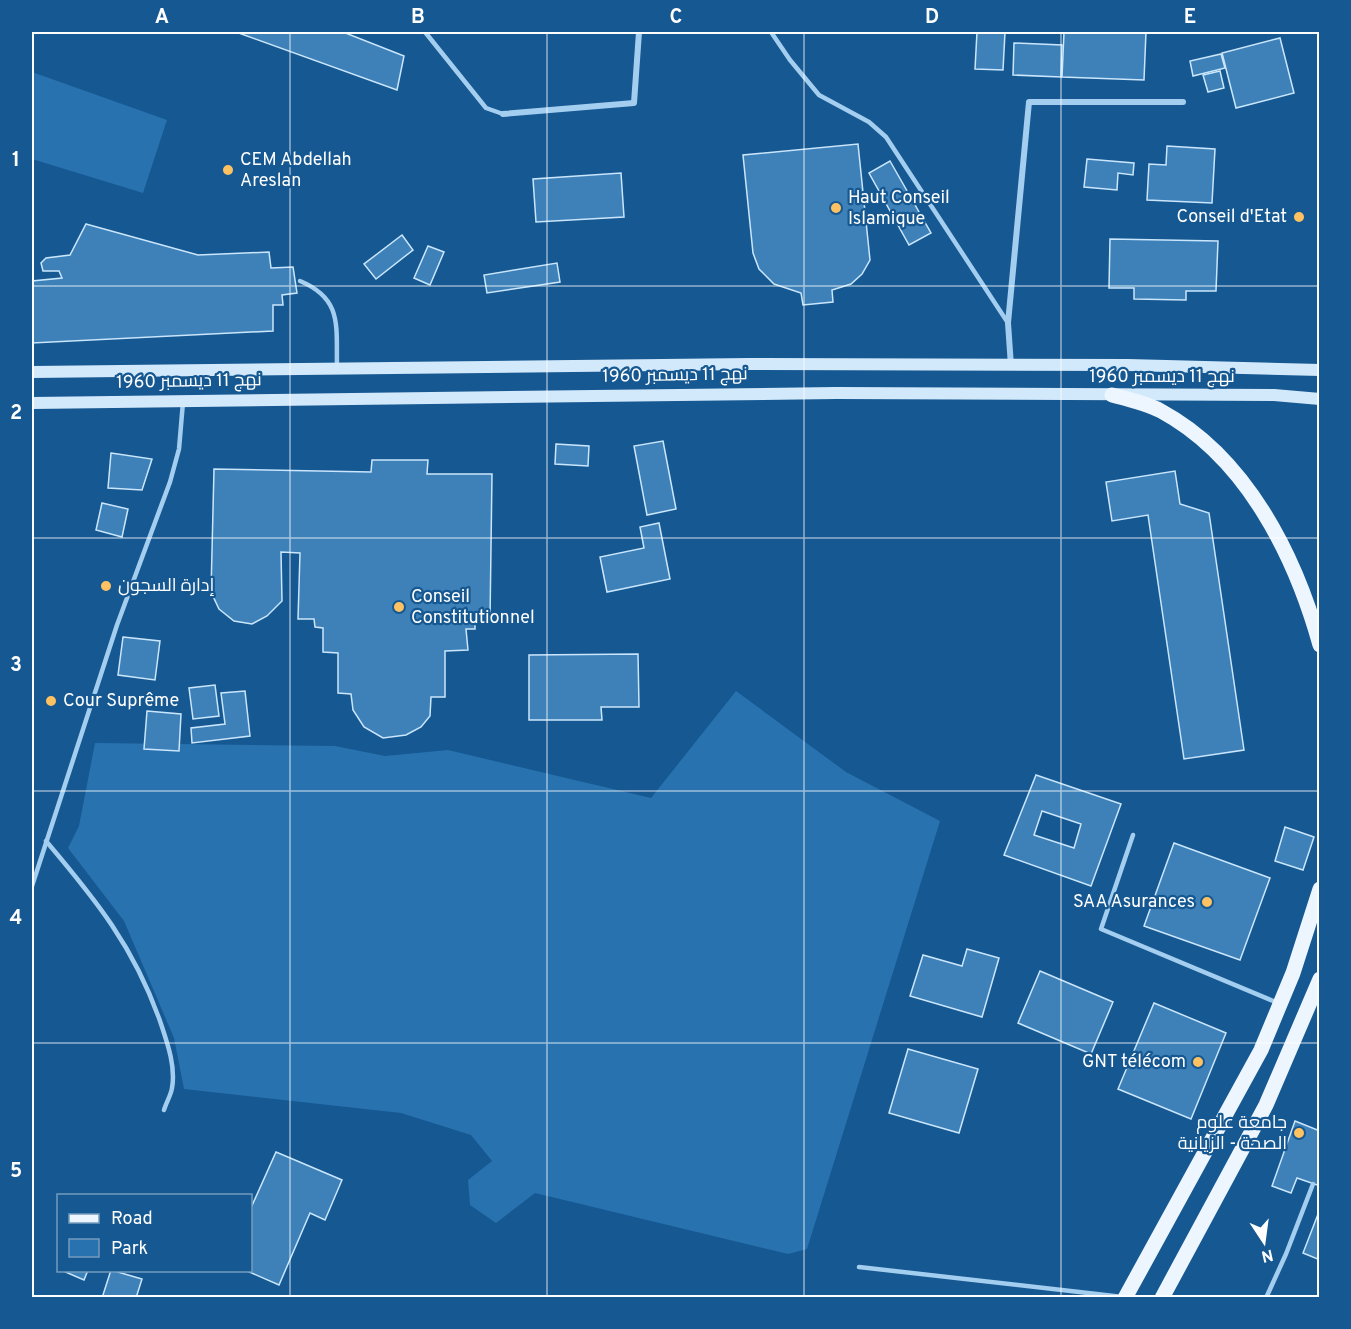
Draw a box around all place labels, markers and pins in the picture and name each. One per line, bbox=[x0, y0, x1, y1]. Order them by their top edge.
place label: CEM Abdellah Areslan bbox=[240, 149, 352, 193]
marker: CEM Abdellah Areslan bbox=[221, 163, 235, 177]
place label: Haut Conseil Islamique bbox=[848, 187, 950, 231]
marker: Haut Conseil Islamique bbox=[829, 201, 843, 215]
place label: Conseil d'Etat bbox=[1176, 206, 1287, 229]
marker: Conseil d'Etat bbox=[1292, 210, 1306, 224]
place label: إدارة السجون bbox=[118, 575, 215, 598]
marker: إدارة السجون bbox=[99, 579, 113, 593]
place label: Conseil Constitutionnel bbox=[411, 586, 535, 630]
marker: Conseil Constitutionnel bbox=[392, 600, 406, 614]
place label: Cour Suprême bbox=[63, 690, 179, 713]
marker: Cour Suprême bbox=[44, 694, 58, 708]
place label: SAA Asurances bbox=[1073, 891, 1195, 914]
marker: SAA Asurances bbox=[1200, 895, 1214, 909]
place label: GNT télécom bbox=[1082, 1051, 1186, 1074]
marker: GNT télécom bbox=[1191, 1055, 1205, 1069]
place label: جامعة علوم الصحة - الزيانية bbox=[1178, 1112, 1287, 1156]
marker: جامعة علوم الصحة - الزيانية bbox=[1292, 1126, 1306, 1140]

